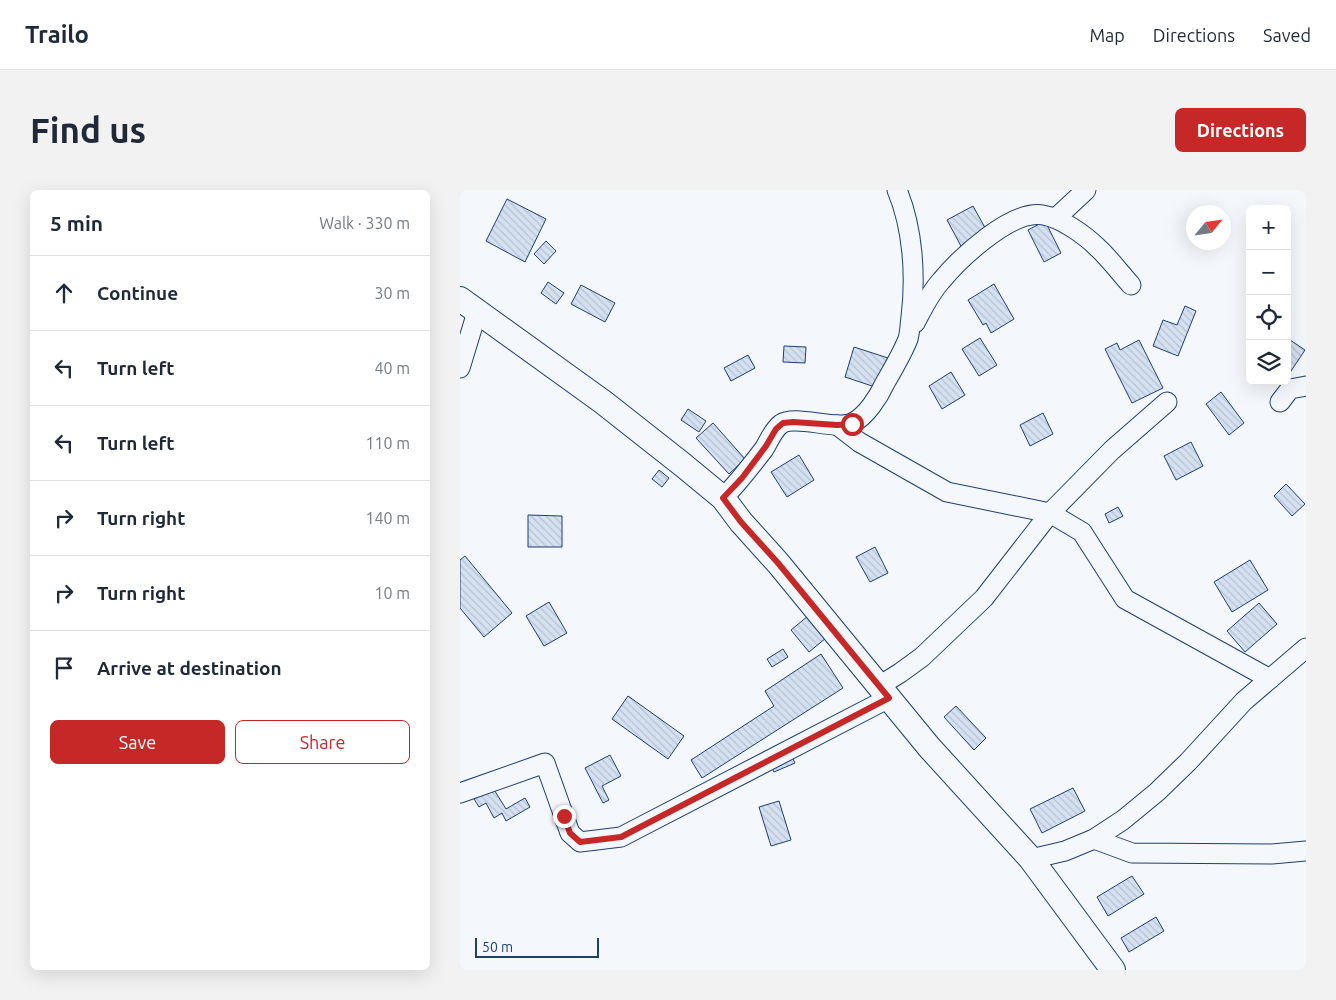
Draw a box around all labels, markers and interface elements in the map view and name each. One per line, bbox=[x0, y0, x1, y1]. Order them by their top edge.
text: Trailo bbox=[25, 21, 89, 48]
text: Map bbox=[1089, 25, 1125, 45]
text: Directions bbox=[1153, 25, 1235, 45]
text: Saved bbox=[1263, 25, 1311, 45]
button: Directions bbox=[1175, 108, 1306, 152]
text: Find us bbox=[30, 110, 146, 150]
north arrow bbox=[1186, 205, 1231, 250]
map controls bbox=[1246, 205, 1291, 385]
button: + bbox=[1246, 205, 1291, 250]
text: 5 min bbox=[50, 211, 103, 235]
text: Walk · 330 m bbox=[319, 214, 410, 232]
button: − bbox=[1246, 250, 1291, 295]
icon: ahead bbox=[50, 279, 78, 307]
text: Continue bbox=[97, 282, 178, 304]
text: 30 m bbox=[374, 284, 410, 302]
button: locate bbox=[1246, 295, 1291, 340]
button: layers bbox=[1246, 340, 1291, 385]
icon: left bbox=[50, 354, 78, 382]
text: Turn left bbox=[97, 357, 175, 379]
text: 40 m bbox=[374, 359, 410, 377]
route start bbox=[841, 413, 864, 436]
icon: left bbox=[50, 429, 78, 457]
text: Turn left bbox=[97, 432, 175, 454]
text: 110 m bbox=[365, 434, 410, 452]
icon: right bbox=[50, 504, 78, 532]
text: Turn right bbox=[97, 507, 185, 529]
text: 140 m bbox=[365, 509, 410, 527]
icon: right bbox=[50, 579, 78, 607]
text: Turn right bbox=[97, 582, 185, 604]
text: 10 m bbox=[374, 584, 410, 602]
icon: arrive bbox=[50, 654, 78, 682]
text: Arrive at destination bbox=[97, 657, 282, 679]
button: Save bbox=[50, 720, 225, 764]
button: Share bbox=[235, 720, 410, 764]
route end bbox=[553, 805, 576, 828]
scale bar bbox=[475, 935, 599, 958]
text: 50 m bbox=[482, 939, 513, 955]

